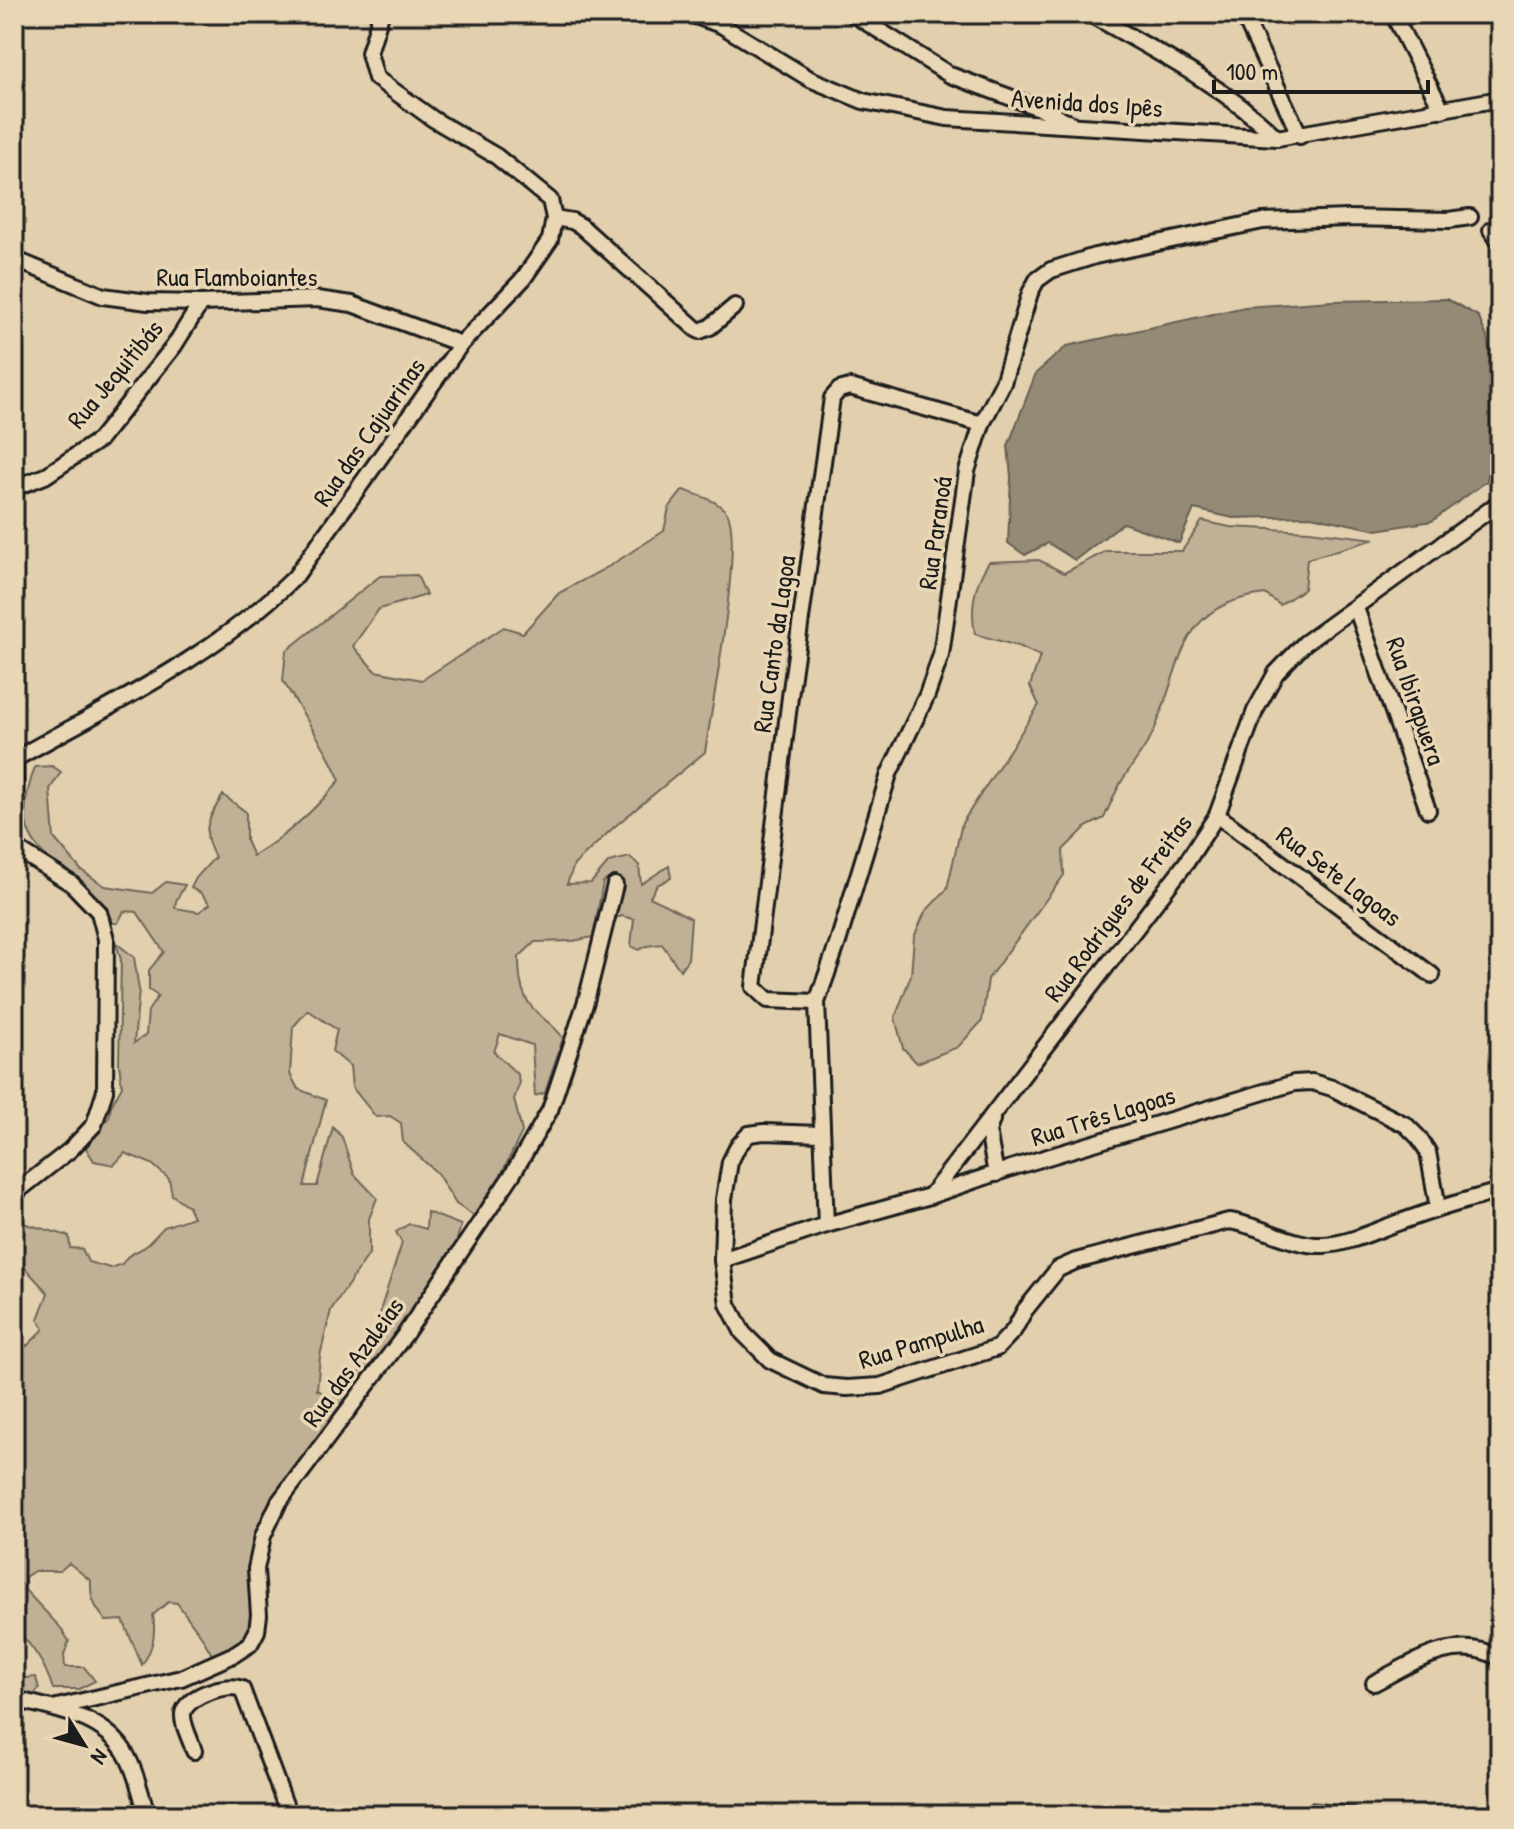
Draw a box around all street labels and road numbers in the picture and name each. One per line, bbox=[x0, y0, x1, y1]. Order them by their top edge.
street label: Avenida dos Ipês bbox=[1010, 80, 1164, 125]
street label: Rua Flamboiantes bbox=[156, 259, 318, 294]
street label: Rua Jequitibás bbox=[59, 312, 171, 436]
street label: Rua das Cajuarinas bbox=[304, 351, 433, 513]
street label: Rua Paranoá bbox=[909, 474, 960, 592]
street label: Rua Canto da Lagoa bbox=[744, 553, 803, 735]
street label: Rua Ibirapuera bbox=[1378, 632, 1455, 770]
street label: Rua Rodrigues de Freitas bbox=[1035, 807, 1200, 1009]
street label: Rua Sete Lagoas bbox=[1270, 817, 1409, 934]
street label: Rua Três Lagoas bbox=[1026, 1077, 1179, 1154]
street label: Rua das Azaleias bbox=[294, 1290, 411, 1433]
street label: Rua Pampulha bbox=[854, 1306, 987, 1377]

